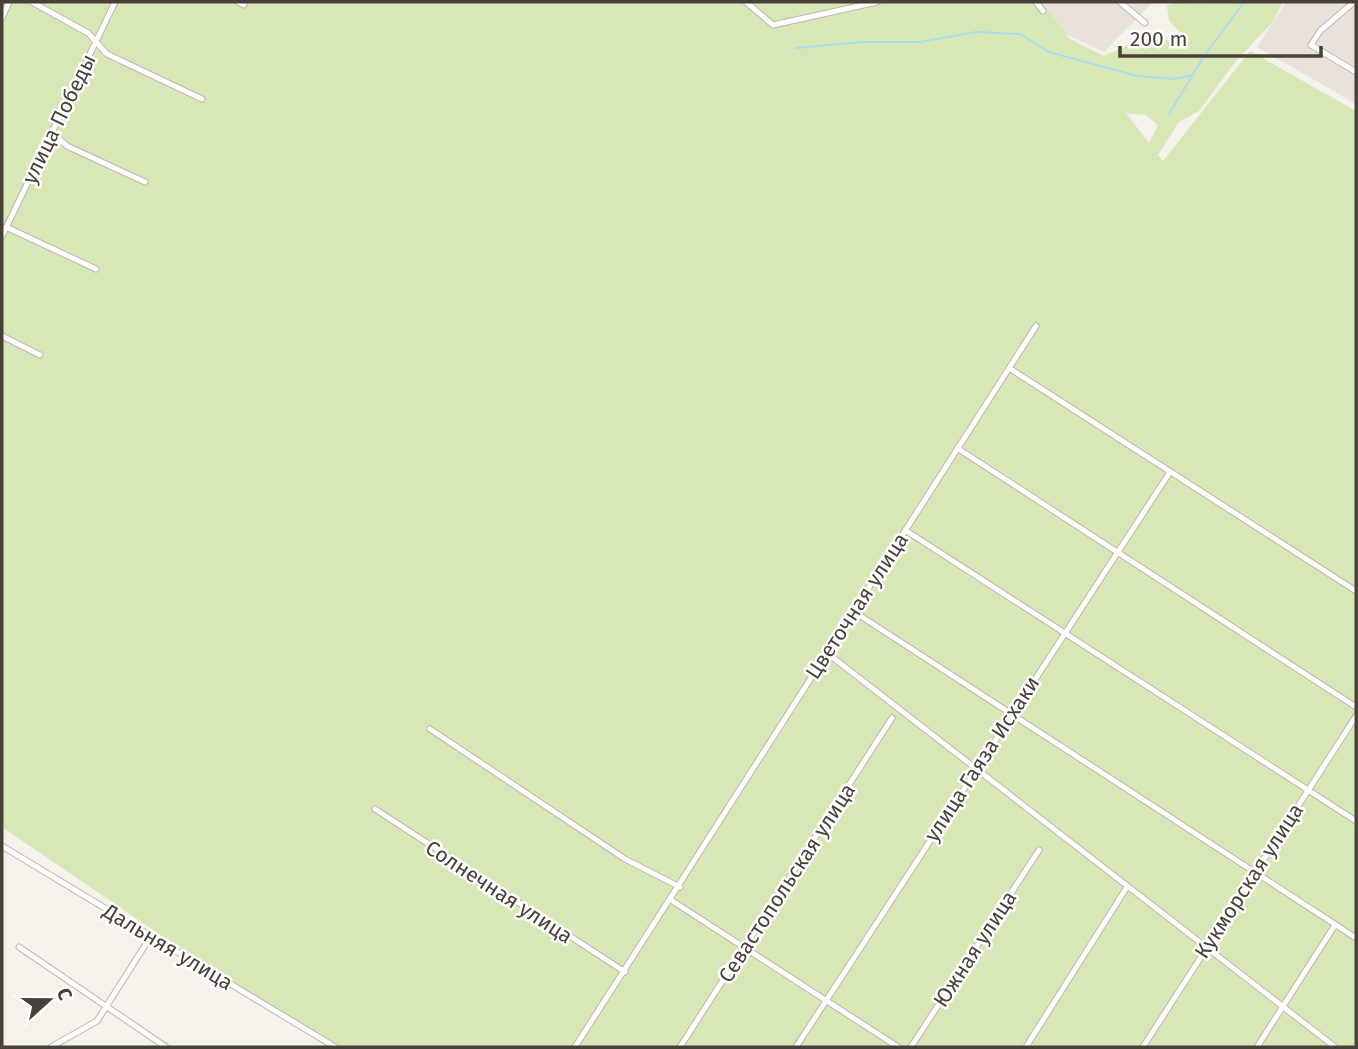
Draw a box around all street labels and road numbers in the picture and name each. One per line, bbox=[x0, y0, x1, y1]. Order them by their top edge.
street label: улица Победы bbox=[16, 50, 102, 188]
street label: Цветочная улица bbox=[800, 528, 914, 684]
street label: улица Гаяза Исхаки bbox=[919, 671, 1045, 847]
street label: Севастопольская улица bbox=[713, 779, 861, 987]
street label: Кукморская улица bbox=[1189, 798, 1309, 964]
street label: Солнечная улица bbox=[420, 835, 578, 949]
street label: Южная улица bbox=[928, 886, 1022, 1012]
street label: Дальняя улица bbox=[98, 898, 238, 996]

